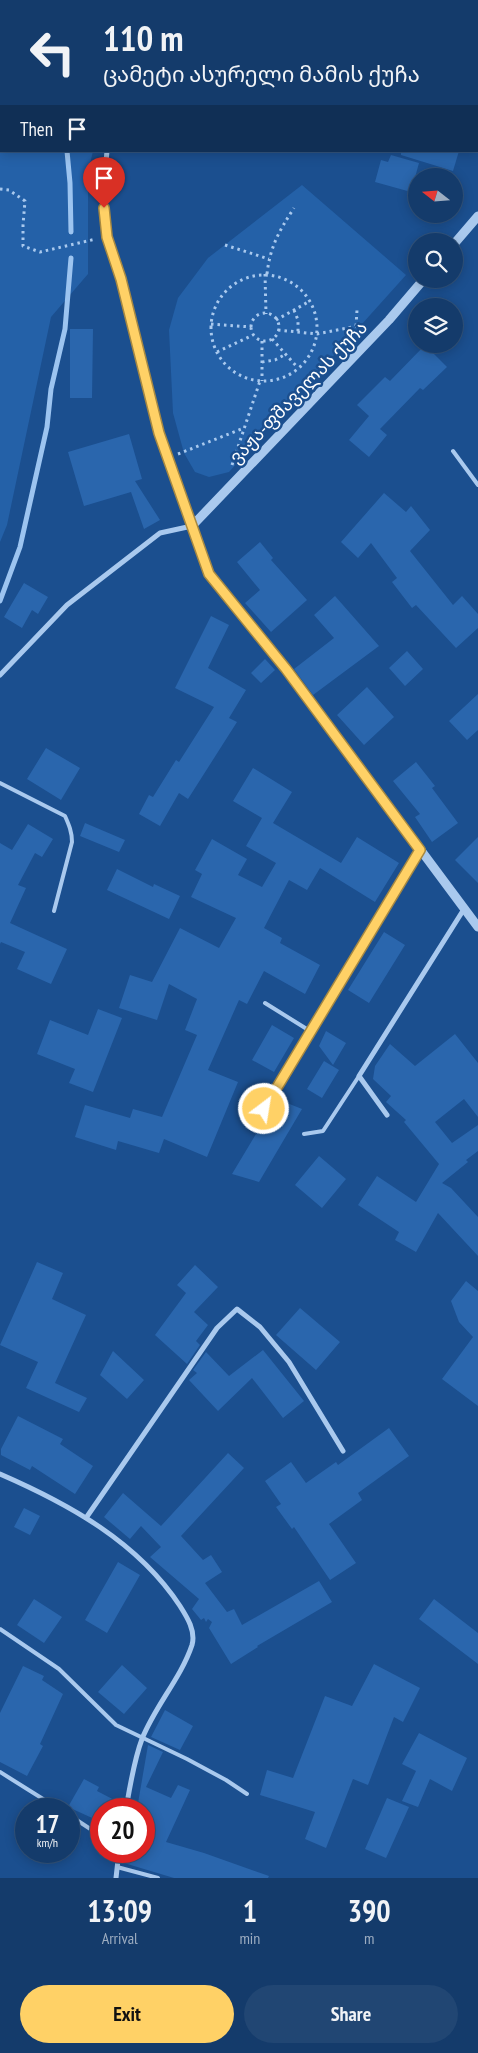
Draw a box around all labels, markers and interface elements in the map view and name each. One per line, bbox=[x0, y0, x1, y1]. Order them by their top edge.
text: 110 m bbox=[103, 15, 184, 61]
icon: left bbox=[20, 20, 85, 85]
text: ცამეტი ასურელი მამის ქუჩა bbox=[103, 60, 420, 88]
icon: arrive bbox=[63, 115, 91, 143]
text: Then bbox=[20, 117, 53, 141]
pin bbox=[83, 157, 125, 208]
icon: arrive bbox=[90, 164, 118, 192]
north arrow bbox=[408, 168, 462, 222]
map controls bbox=[408, 168, 463, 353]
button: search bbox=[408, 233, 463, 288]
button: layers bbox=[408, 298, 463, 353]
street label: ვაჟა-ფშაველას ქუჩა bbox=[224, 316, 372, 468]
position arrow bbox=[237, 1082, 289, 1134]
speed limit sign: 20 bbox=[90, 1798, 155, 1863]
text: 17 bbox=[36, 1808, 59, 1840]
text: km/h bbox=[37, 1835, 58, 1850]
text: 13:09 bbox=[87, 1891, 152, 1930]
text: 1 bbox=[243, 1891, 257, 1930]
text: 390 bbox=[348, 1891, 391, 1930]
text: Arrival bbox=[102, 1928, 138, 1948]
text: min bbox=[239, 1928, 260, 1948]
text: m bbox=[364, 1928, 374, 1948]
button: Exit bbox=[20, 1985, 234, 2043]
button: Share bbox=[244, 1985, 458, 2043]

